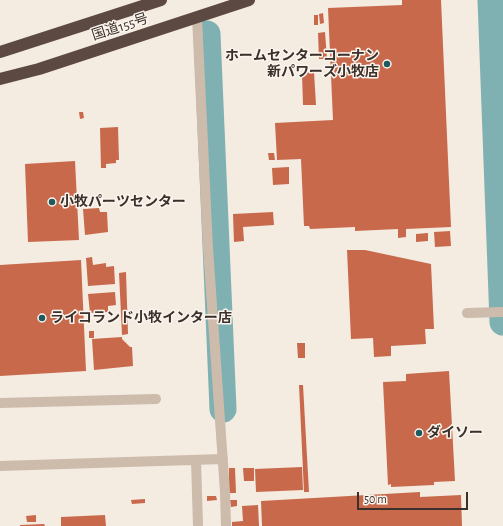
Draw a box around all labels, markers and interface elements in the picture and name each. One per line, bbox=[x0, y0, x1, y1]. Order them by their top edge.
street label: 国道155号 bbox=[90, 10, 150, 44]
place label: ホームセンターコーナン 新パワーズ小牧店 bbox=[225, 48, 379, 80]
marker: ホームセンターコーナン 新パワーズ小牧店 bbox=[382, 59, 392, 69]
place label: 小牧パーツセンター bbox=[60, 194, 186, 210]
marker: 小牧パーツセンター bbox=[47, 197, 57, 207]
place label: ライコランド小牧インター店 bbox=[50, 310, 232, 326]
marker: ライコランド小牧インター店 bbox=[37, 313, 47, 323]
place label: ダイソー bbox=[427, 425, 483, 441]
marker: ダイソー bbox=[414, 428, 424, 438]
scale bar bbox=[359, 484, 470, 510]
text: 50 m bbox=[364, 493, 387, 505]

